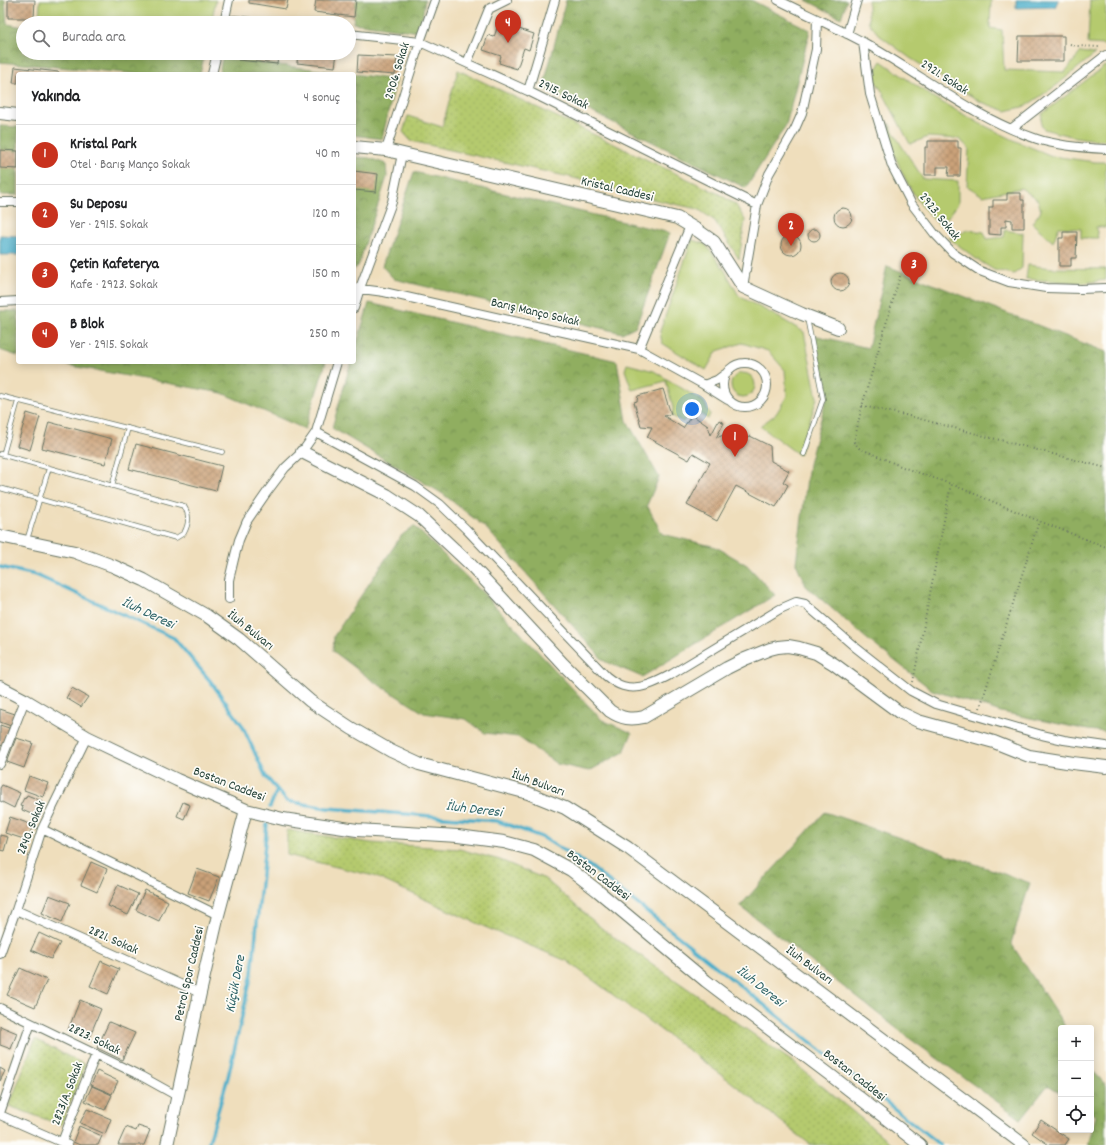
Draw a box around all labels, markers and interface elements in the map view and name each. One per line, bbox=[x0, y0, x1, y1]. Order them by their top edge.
pin: 4 bbox=[495, 10, 521, 43]
search box bbox=[16, 16, 356, 60]
icon: search bbox=[30, 27, 52, 49]
text: Burada ara bbox=[62, 27, 125, 49]
street label: 2906. Sokak bbox=[380, 40, 416, 102]
street label: 2921. Sokak bbox=[916, 55, 972, 101]
street label: 2915. Sokak bbox=[535, 75, 591, 115]
text: Yakında bbox=[32, 86, 80, 110]
text: 4 sonuç bbox=[304, 89, 340, 108]
text: Kristal Park bbox=[70, 134, 137, 156]
text: 1 bbox=[44, 145, 46, 164]
text: 40 m bbox=[316, 145, 340, 164]
text: Otel · Barış Manço Sokak bbox=[70, 156, 190, 175]
street label: Kristal Caddesi bbox=[579, 172, 656, 208]
street label: 2923. Sokak bbox=[914, 189, 964, 245]
text: Su Deposu bbox=[70, 194, 127, 216]
text: 2 bbox=[42, 205, 48, 224]
text: 120 m bbox=[312, 205, 340, 224]
pin: 2 bbox=[778, 213, 804, 246]
text: Yer · 2915. Sokak bbox=[70, 216, 148, 235]
pin: 3 bbox=[901, 252, 927, 285]
text: Çetin Kafeterya bbox=[70, 254, 159, 276]
text: 3 bbox=[42, 265, 48, 284]
text: 150 m bbox=[312, 265, 340, 284]
text: Kafe · 2923. Sokak bbox=[70, 276, 158, 295]
street label: Barış Manço Sokak bbox=[489, 294, 581, 332]
text: B Blok bbox=[70, 314, 104, 336]
text: 4 bbox=[42, 325, 48, 344]
text: 250 m bbox=[309, 325, 340, 344]
text: Yer · 2915. Sokak bbox=[70, 336, 148, 355]
your location bbox=[682, 399, 702, 419]
pin: 1 bbox=[722, 424, 748, 457]
water label: İluh Deresi bbox=[118, 593, 180, 636]
street label: İluh Bulvarı bbox=[223, 606, 277, 656]
street label: Bostan Caddesi bbox=[190, 763, 268, 808]
street label: İluh Bulvarı bbox=[509, 766, 567, 802]
water label: İluh Deresi bbox=[445, 797, 505, 824]
street label: 2840. Sokak bbox=[13, 798, 51, 858]
street label: Bostan Caddesi bbox=[562, 846, 634, 907]
street label: 2821. Sokak bbox=[85, 922, 141, 960]
street label: Petrol Spor Caddesi bbox=[170, 924, 210, 1023]
street label: İluh Bulvarı bbox=[781, 942, 837, 990]
water label: Küçük Dere bbox=[221, 953, 251, 1014]
water label: İluh Deresi bbox=[732, 962, 790, 1014]
street label: 2823. Sokak bbox=[65, 1019, 123, 1061]
map controls bbox=[1058, 1025, 1094, 1133]
button: + bbox=[1058, 1025, 1094, 1061]
street label: Bostan Caddesi bbox=[818, 1045, 890, 1107]
street label: 2823/A. Sokak bbox=[47, 1060, 89, 1128]
button: − bbox=[1058, 1061, 1094, 1097]
button: locate bbox=[1058, 1097, 1094, 1133]

